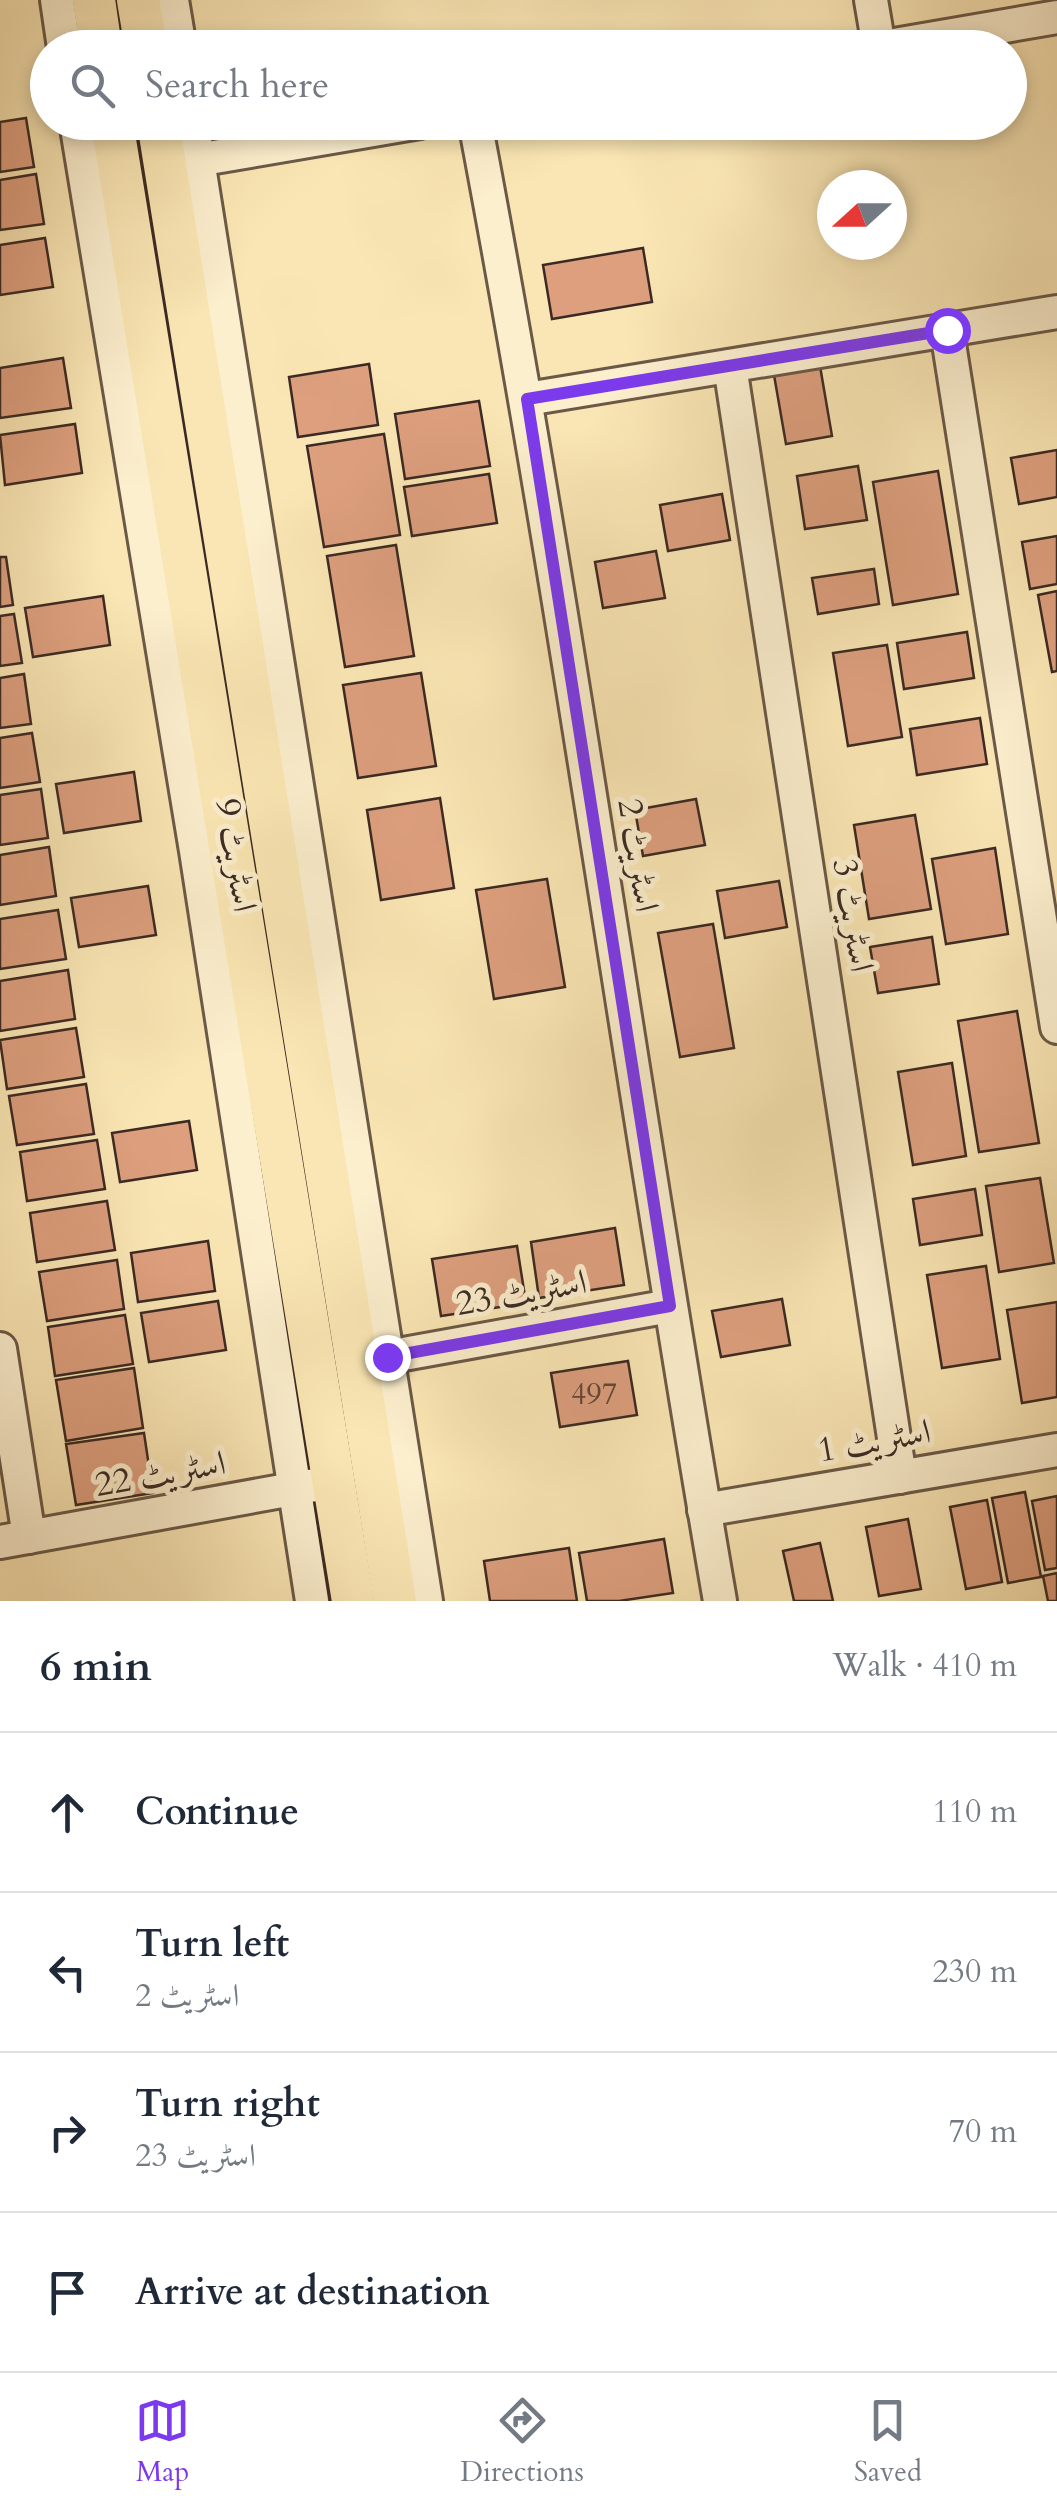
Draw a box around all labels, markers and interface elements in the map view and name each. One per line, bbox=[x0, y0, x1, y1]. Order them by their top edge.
search box bbox=[30, 30, 1027, 140]
icon: search bbox=[65, 58, 120, 113]
text: Search here bbox=[145, 59, 329, 111]
north arrow bbox=[817, 170, 907, 260]
route start bbox=[925, 308, 971, 354]
street label: اسٹریٹ 9 bbox=[203, 795, 269, 915]
street label: اسٹریٹ 2 bbox=[605, 795, 671, 915]
street label: اسٹریٹ 3 bbox=[820, 855, 886, 975]
street label: اسٹریٹ 23 bbox=[452, 1258, 590, 1328]
route end bbox=[365, 1335, 411, 1381]
house number: 497 bbox=[571, 1374, 617, 1415]
street label: اسٹریٹ 1 bbox=[814, 1407, 935, 1475]
street label: اسٹریٹ 22 bbox=[91, 1439, 229, 1509]
text: 6 min bbox=[40, 1638, 152, 1695]
text: Walk · 410 m bbox=[832, 1644, 1017, 1688]
icon: ahead bbox=[40, 1785, 95, 1840]
text: Continue bbox=[135, 1786, 299, 1838]
text: 110 m bbox=[932, 1790, 1017, 1834]
text: Turn left bbox=[135, 1918, 289, 1970]
icon: left bbox=[40, 1945, 95, 2000]
text: 230 m bbox=[932, 1950, 1017, 1994]
text: اسٹریٹ 2 bbox=[135, 1974, 239, 2018]
text: Turn right bbox=[135, 2078, 320, 2130]
icon: right bbox=[40, 2105, 95, 2160]
text: 70 m bbox=[949, 2110, 1017, 2154]
text: اسٹریٹ 23 bbox=[135, 2134, 256, 2178]
icon: arrive bbox=[40, 2265, 95, 2320]
text: Arrive at destination bbox=[135, 2266, 490, 2318]
tab: Map bbox=[135, 2393, 190, 2491]
tab: Directions bbox=[460, 2393, 584, 2491]
tab: Saved bbox=[854, 2393, 922, 2491]

